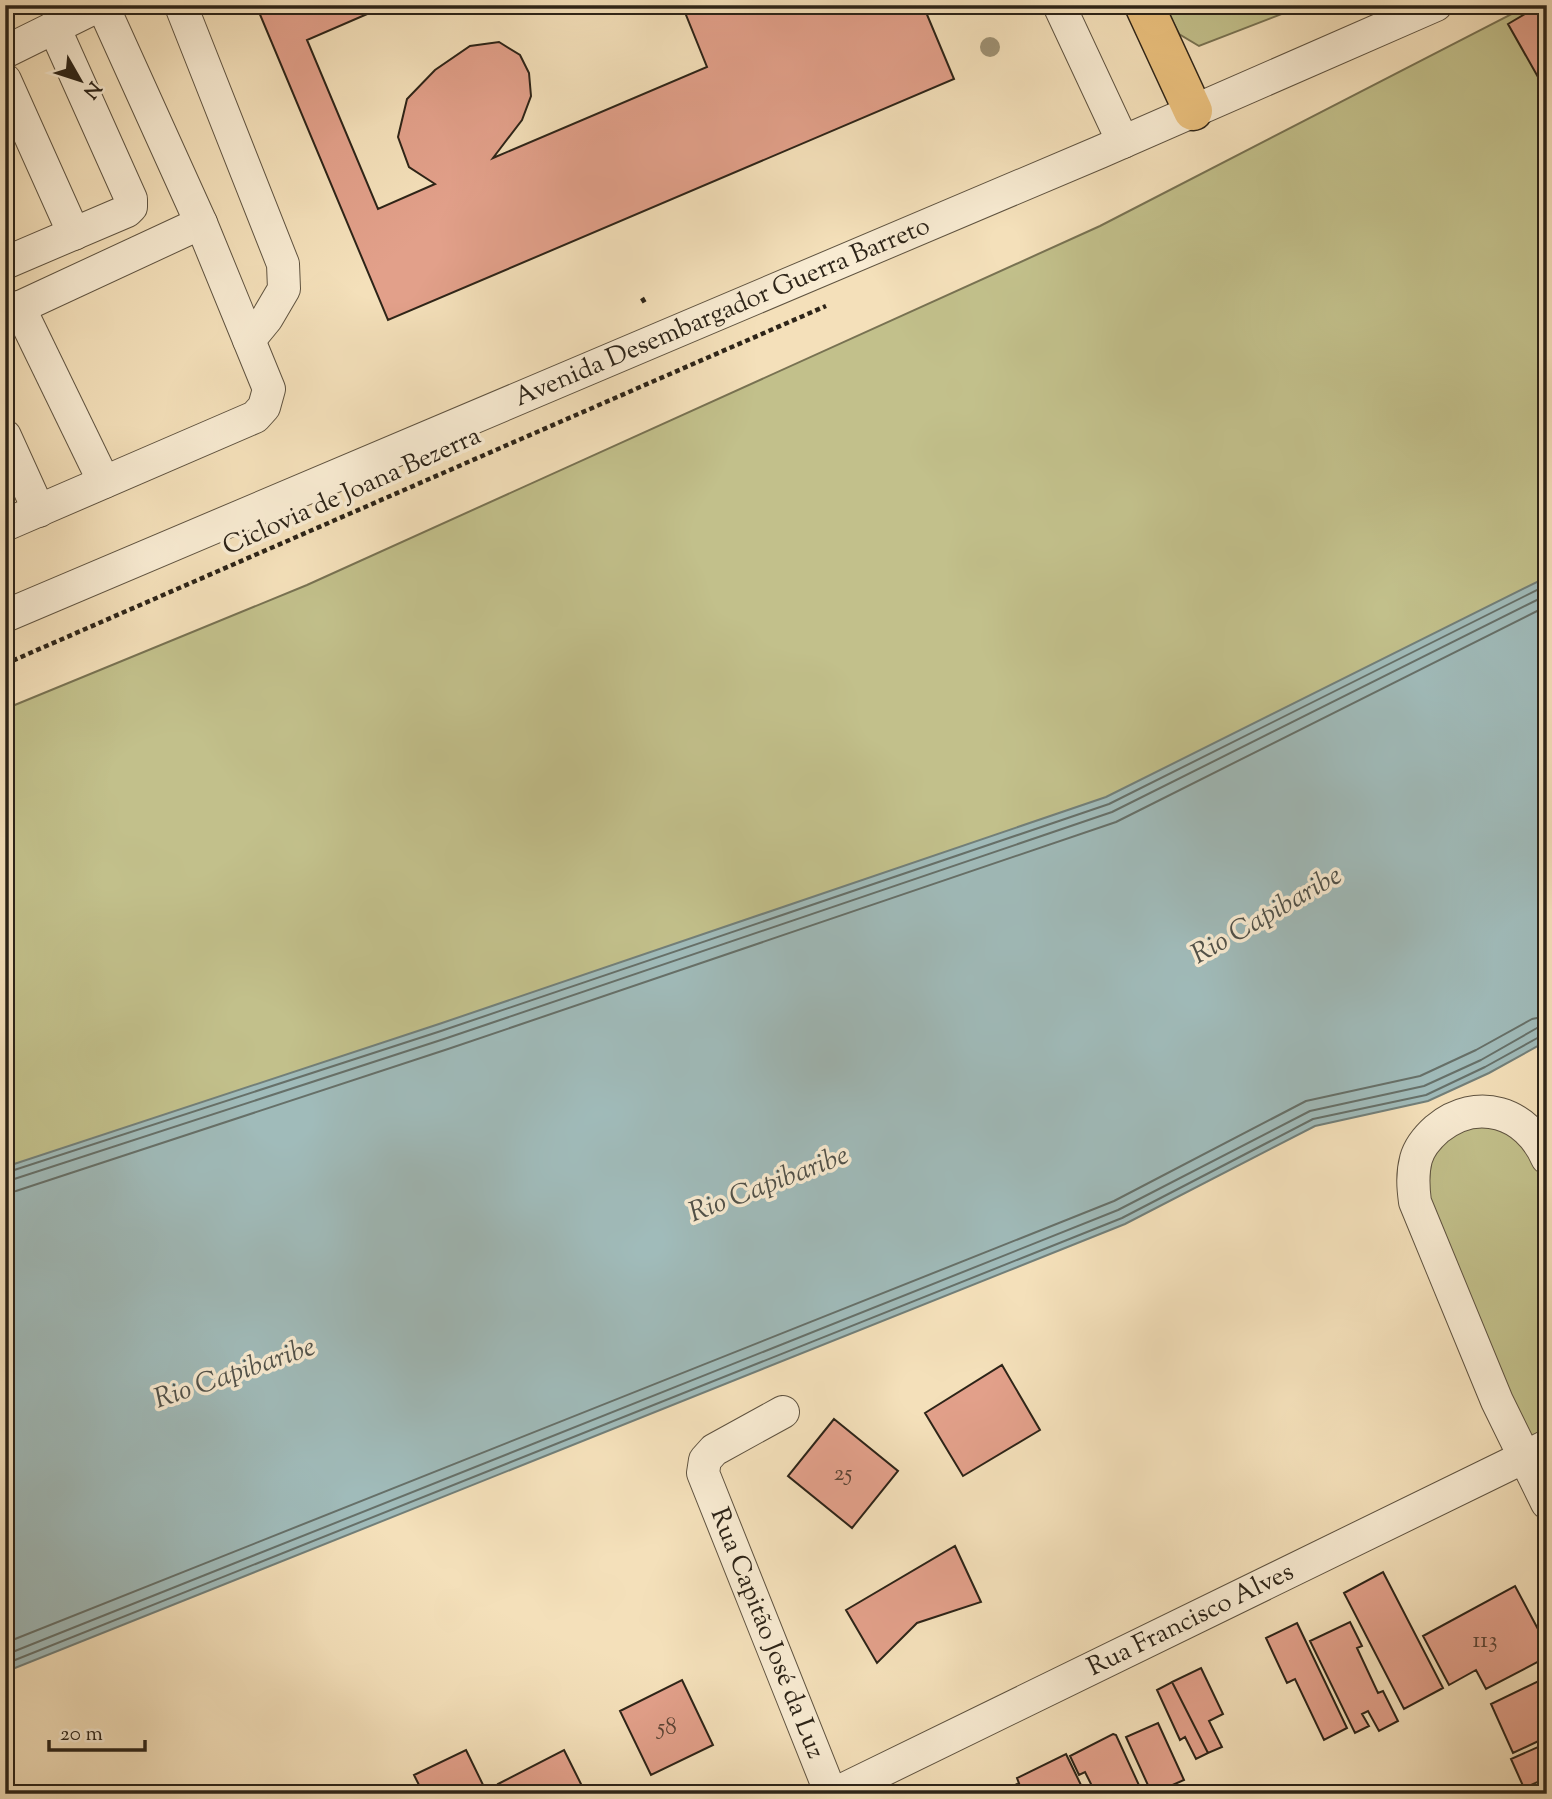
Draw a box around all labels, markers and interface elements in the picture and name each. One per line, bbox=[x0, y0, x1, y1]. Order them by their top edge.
north arrow bbox=[46, 46, 116, 116]
text: N bbox=[76, 75, 107, 104]
street label: Avenida Desembargador Guerra Barreto bbox=[509, 208, 936, 416]
street label: Ciclovia de Joana Bezerra bbox=[217, 418, 487, 566]
water label: Rio Capibaribe bbox=[1184, 857, 1350, 975]
water label: Rio Capibaribe bbox=[683, 1136, 855, 1234]
water label: Rio Capibaribe bbox=[149, 1328, 321, 1420]
house number: 25 bbox=[834, 1458, 852, 1491]
street label: Rua Capitão José da Luz bbox=[700, 1502, 834, 1764]
street label: Rua Francisco Alves bbox=[1081, 1554, 1300, 1686]
house number: 113 bbox=[1473, 1625, 1497, 1658]
scale bar bbox=[49, 1708, 145, 1752]
house number: 58 bbox=[655, 1712, 677, 1745]
text: 20 m bbox=[60, 1720, 103, 1750]

